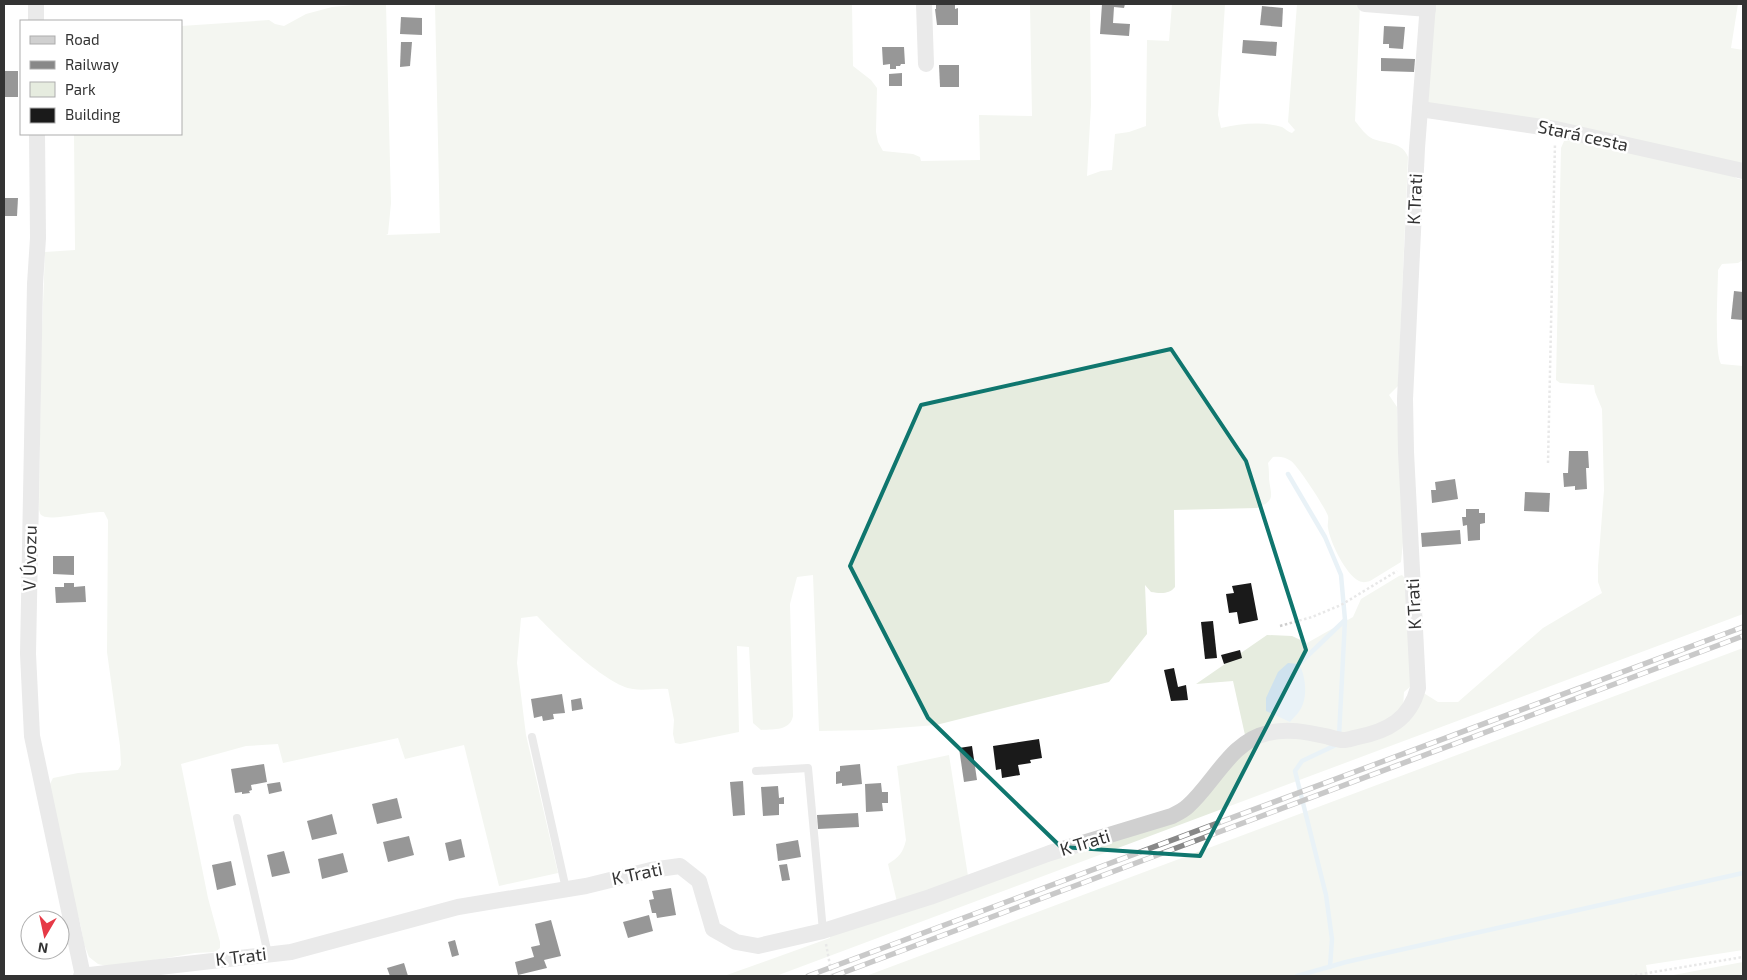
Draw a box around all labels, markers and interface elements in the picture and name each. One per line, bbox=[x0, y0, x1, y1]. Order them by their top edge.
legend bbox=[20, 20, 182, 135]
text: Road bbox=[65, 30, 100, 48]
text: Railway bbox=[65, 55, 119, 73]
text: Park bbox=[65, 80, 96, 98]
text: Building bbox=[65, 105, 121, 123]
street label: Stará cesta bbox=[1536, 115, 1631, 155]
street label: K Trati bbox=[1402, 173, 1426, 225]
street label: V Úvozu bbox=[17, 525, 41, 591]
street label: K Trati bbox=[1401, 578, 1425, 630]
street label: K Trati bbox=[1057, 824, 1112, 860]
street label: K Trati bbox=[609, 857, 664, 889]
north arrow bbox=[20, 910, 70, 960]
text: N bbox=[37, 939, 49, 958]
street label: K Trati bbox=[214, 942, 268, 970]

